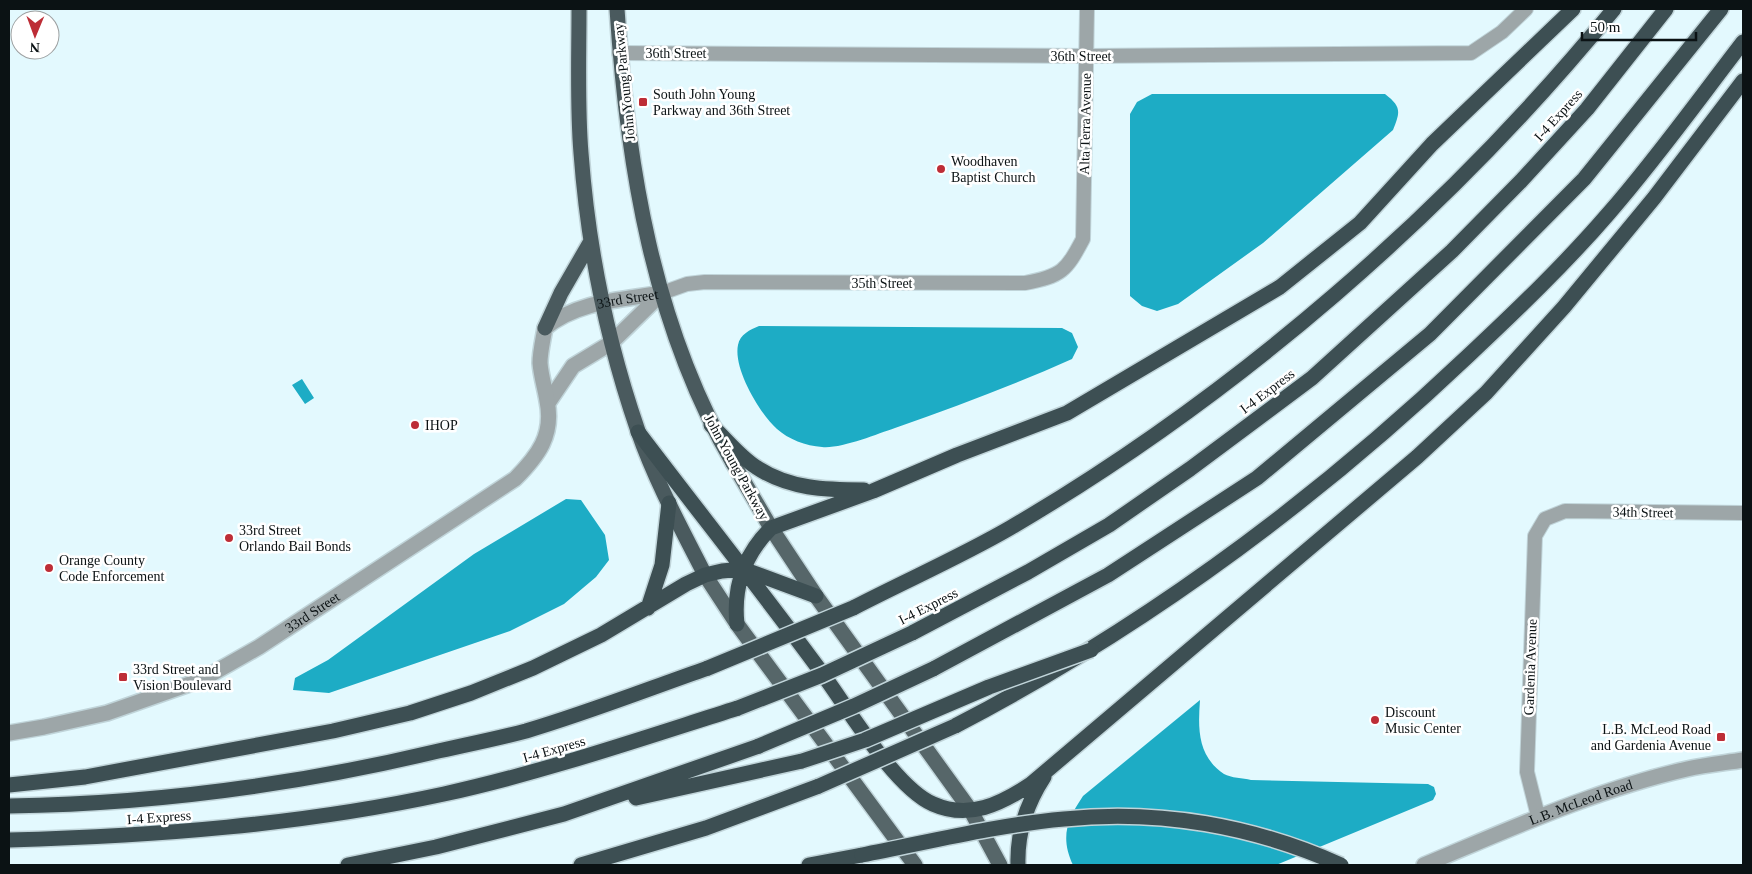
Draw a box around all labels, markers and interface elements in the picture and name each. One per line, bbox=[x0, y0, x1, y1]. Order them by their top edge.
north arrow bbox=[10, 10, 60, 60]
scale bar bbox=[1582, 10, 1696, 42]
text: 50 m bbox=[1590, 19, 1621, 35]
street label: John Young Parkway bbox=[611, 22, 638, 142]
text: N bbox=[30, 40, 40, 55]
street label: 36th Street bbox=[645, 46, 707, 61]
street label: 36th Street bbox=[1050, 49, 1112, 64]
street label: Alta Terra Avenue bbox=[1077, 73, 1094, 175]
street label: I-4 Express bbox=[1531, 86, 1585, 144]
place label: South John Young Parkway and 36th Street bbox=[653, 87, 790, 118]
marker: South John Young Parkway and 36th Street bbox=[637, 96, 649, 108]
place label: Woodhaven Baptist Church bbox=[951, 154, 1035, 185]
marker: Woodhaven Baptist Church bbox=[935, 163, 947, 175]
street label: 35th Street bbox=[851, 276, 913, 291]
street label: 33rd Street bbox=[595, 287, 659, 312]
street label: I-4 Express bbox=[1237, 366, 1297, 417]
street label: John Young Parkway bbox=[701, 412, 772, 523]
place label: IHOP bbox=[425, 418, 458, 433]
marker: IHOP bbox=[409, 419, 421, 431]
street label: 34th Street bbox=[1612, 504, 1674, 521]
place label: 33rd Street Orlando Bail Bonds bbox=[239, 523, 351, 554]
marker: 33rd Street Orlando Bail Bonds bbox=[223, 532, 235, 544]
place label: Orange County Code Enforcement bbox=[59, 553, 164, 584]
marker: Orange County Code Enforcement bbox=[43, 562, 55, 574]
street label: I-4 Express bbox=[896, 585, 960, 628]
street label: 33rd Street bbox=[282, 589, 343, 636]
street label: Gardenia Avenue bbox=[1521, 619, 1540, 716]
place label: 33rd Street and Vision Boulevard bbox=[133, 662, 231, 693]
marker: 33rd Street and Vision Boulevard bbox=[117, 671, 129, 683]
place label: Discount Music Center bbox=[1385, 705, 1461, 736]
marker: Discount Music Center bbox=[1369, 714, 1381, 726]
place label: L.B. McLeod Road and Gardenia Avenue bbox=[1591, 722, 1711, 753]
marker: L.B. McLeod Road and Gardenia Avenue bbox=[1715, 731, 1727, 743]
street label: I-4 Express bbox=[521, 733, 587, 766]
street label: L.B. McLeod Road bbox=[1527, 777, 1634, 828]
street label: I-4 Express bbox=[127, 808, 192, 827]

